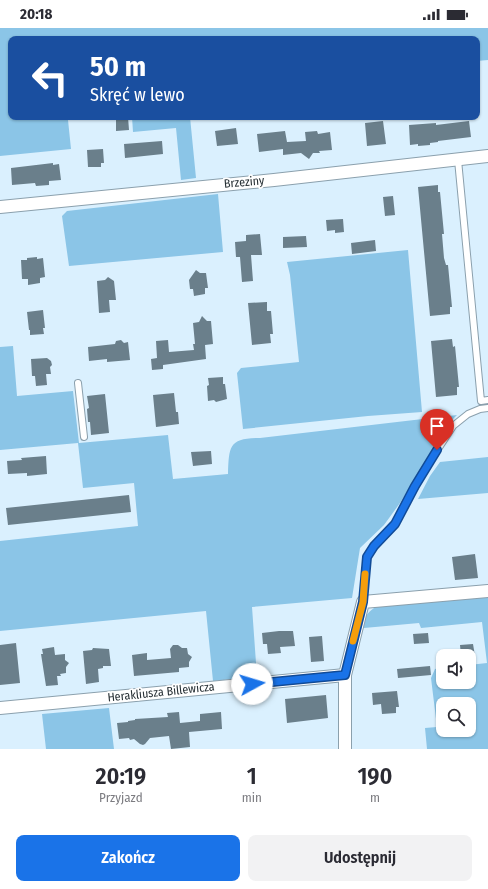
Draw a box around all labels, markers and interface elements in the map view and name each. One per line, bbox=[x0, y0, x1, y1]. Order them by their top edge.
text: 20:18 bbox=[20, 5, 52, 23]
text: 50 m bbox=[90, 50, 146, 83]
icon: left bbox=[24, 52, 76, 104]
text: Skręć w lewo bbox=[90, 84, 185, 106]
street label: Brzeziny bbox=[223, 173, 265, 191]
pin bbox=[420, 409, 454, 450]
icon: arrive bbox=[426, 415, 448, 437]
map controls bbox=[436, 649, 476, 737]
button: sound bbox=[436, 649, 476, 689]
position arrow bbox=[231, 663, 273, 705]
street label: Herakliusza Billewicza bbox=[107, 679, 215, 705]
button: search bbox=[436, 697, 476, 737]
text: 20:19 bbox=[96, 762, 146, 790]
text: 1 bbox=[247, 762, 257, 790]
text: 190 bbox=[357, 762, 393, 790]
text: Przyjazd bbox=[99, 790, 143, 805]
text: min bbox=[242, 790, 262, 805]
text: m bbox=[370, 790, 380, 805]
button: Zakończ bbox=[16, 835, 240, 881]
button: Udostępnij bbox=[248, 835, 472, 881]

